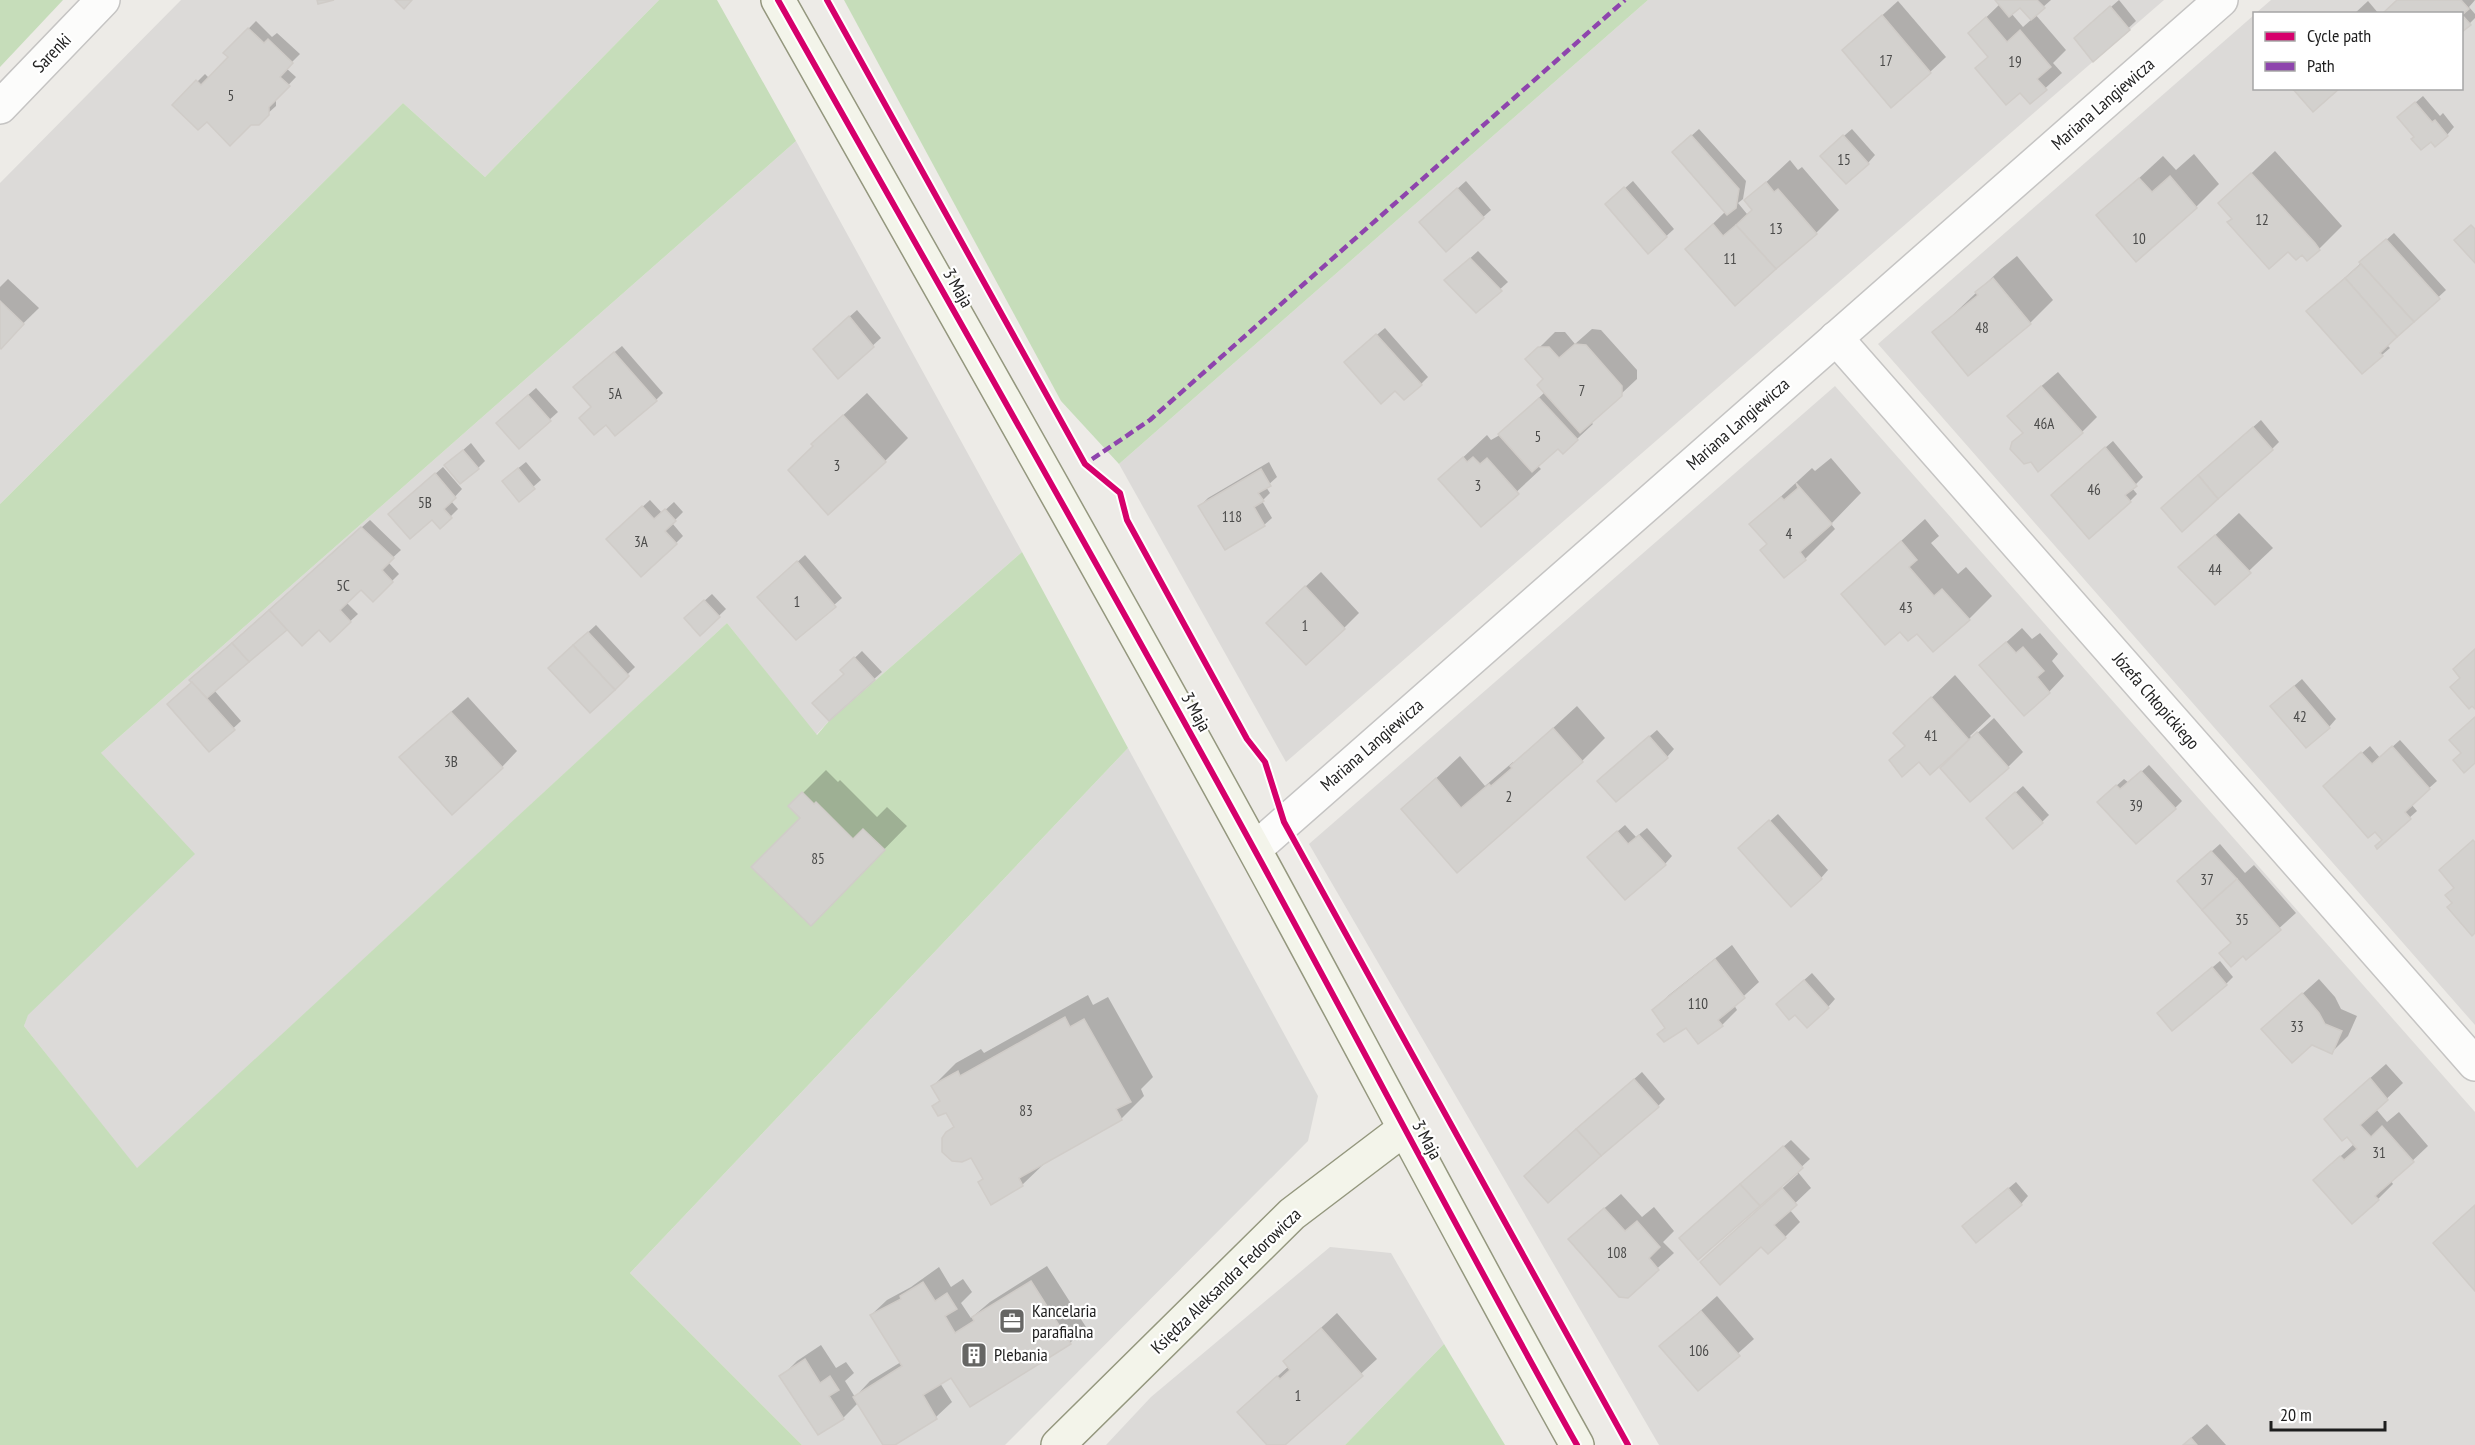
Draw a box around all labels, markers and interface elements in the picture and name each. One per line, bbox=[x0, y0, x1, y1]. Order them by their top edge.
legend bbox=[2253, 12, 2463, 90]
text: Cycle path bbox=[2307, 24, 2371, 47]
street label: Sarenki bbox=[27, 28, 76, 77]
house number: 17 bbox=[1879, 51, 1893, 70]
house number: 19 bbox=[2008, 52, 2022, 71]
street label: Mariana Langiewicza bbox=[2046, 53, 2159, 155]
text: Path bbox=[2307, 54, 2335, 77]
house number: 5 bbox=[228, 86, 234, 105]
house number: 15 bbox=[1837, 150, 1851, 169]
house number: 12 bbox=[2255, 210, 2269, 229]
house number: 13 bbox=[1769, 219, 1783, 238]
house number: 10 bbox=[2132, 229, 2146, 248]
house number: 11 bbox=[1723, 249, 1737, 268]
street label: 3 Maja bbox=[938, 264, 979, 312]
house number: 48 bbox=[1975, 318, 1989, 337]
street label: Mariana Langiewicza bbox=[1681, 373, 1794, 475]
house number: 7 bbox=[1579, 381, 1585, 400]
house number: 5A bbox=[608, 384, 623, 403]
house number: 46A bbox=[2034, 414, 2055, 433]
house number: 5 bbox=[1535, 427, 1541, 446]
house number: 3 bbox=[834, 456, 840, 475]
house number: 3 bbox=[1475, 476, 1481, 495]
house number: 46 bbox=[2087, 480, 2101, 499]
house number: 5B bbox=[418, 493, 432, 512]
house number: 118 bbox=[1222, 507, 1242, 526]
house number: 4 bbox=[1786, 524, 1793, 543]
house number: 3A bbox=[634, 532, 649, 551]
house number: 44 bbox=[2208, 560, 2222, 579]
house number: 5C bbox=[336, 576, 350, 595]
house number: 1 bbox=[794, 592, 800, 611]
house number: 43 bbox=[1899, 598, 1913, 617]
house number: 1 bbox=[1302, 616, 1308, 635]
street label: Józefa Chłopickiego bbox=[2107, 647, 2205, 754]
street label: 3 Maja bbox=[1176, 688, 1217, 736]
street label: Mariana Langiewicza bbox=[1315, 694, 1428, 796]
house number: 42 bbox=[2293, 707, 2307, 726]
house number: 41 bbox=[1924, 726, 1938, 745]
house number: 3B bbox=[444, 752, 458, 771]
house number: 2 bbox=[1506, 787, 1512, 806]
house number: 39 bbox=[2129, 796, 2143, 815]
house number: 85 bbox=[811, 849, 825, 868]
house number: 37 bbox=[2200, 870, 2214, 889]
house number: 35 bbox=[2235, 910, 2249, 929]
house number: 110 bbox=[1688, 994, 1708, 1013]
house number: 33 bbox=[2290, 1017, 2304, 1036]
house number: 83 bbox=[1019, 1101, 1033, 1120]
street label: 3 Maja bbox=[1407, 1116, 1448, 1164]
house number: 31 bbox=[2372, 1143, 2386, 1162]
street label: Księdza Aleksandra Fedorowicza bbox=[1146, 1203, 1306, 1358]
house number: 108 bbox=[1607, 1243, 1627, 1262]
place label: Kancelaria parafialna bbox=[1032, 1299, 1097, 1343]
office icon: Kancelaria parafialna bbox=[997, 1306, 1027, 1336]
building icon: Plebania bbox=[959, 1340, 989, 1370]
house number: 106 bbox=[1689, 1341, 1709, 1360]
place label: Plebania bbox=[994, 1343, 1048, 1366]
house number: 1 bbox=[1295, 1386, 1301, 1405]
scale bar bbox=[2271, 1394, 2385, 1432]
text: 20 m bbox=[2280, 1403, 2312, 1426]

